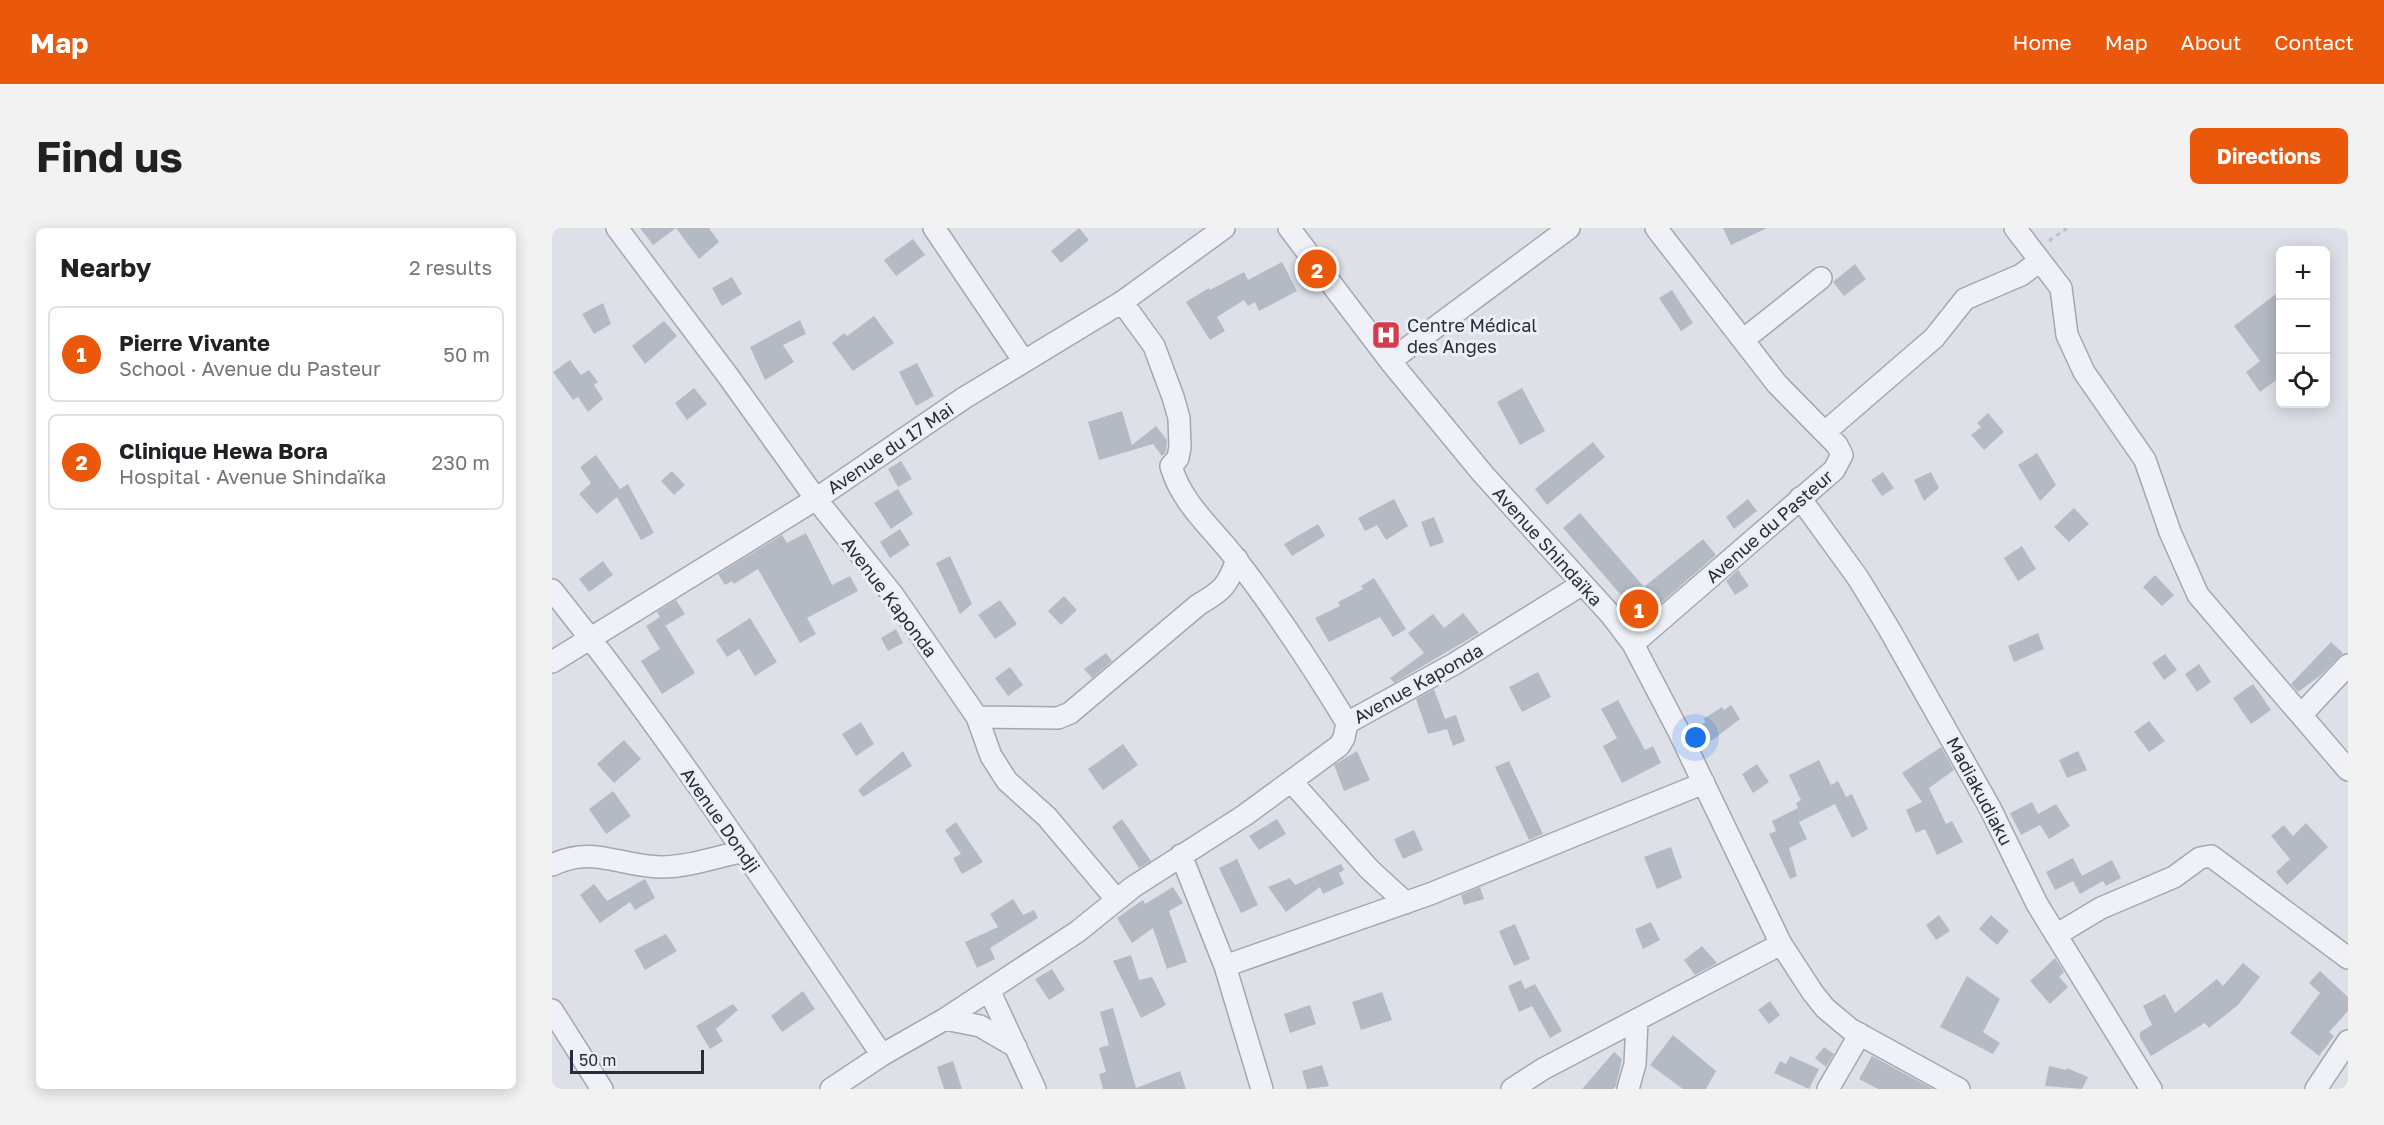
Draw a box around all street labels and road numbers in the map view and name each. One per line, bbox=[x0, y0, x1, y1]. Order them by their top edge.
street label: Avenue du 17 Mai bbox=[823, 398, 957, 498]
street label: Avenue du Pasteur bbox=[1701, 465, 1837, 587]
street label: Avenue Shindaïka bbox=[1489, 482, 1607, 610]
street label: Avenue Kaponda bbox=[838, 533, 942, 661]
street label: Avenue Kaponda bbox=[1349, 638, 1487, 728]
street label: Madiakudiaku bbox=[1942, 733, 2018, 849]
street label: Avenue Dondji bbox=[677, 763, 765, 877]

